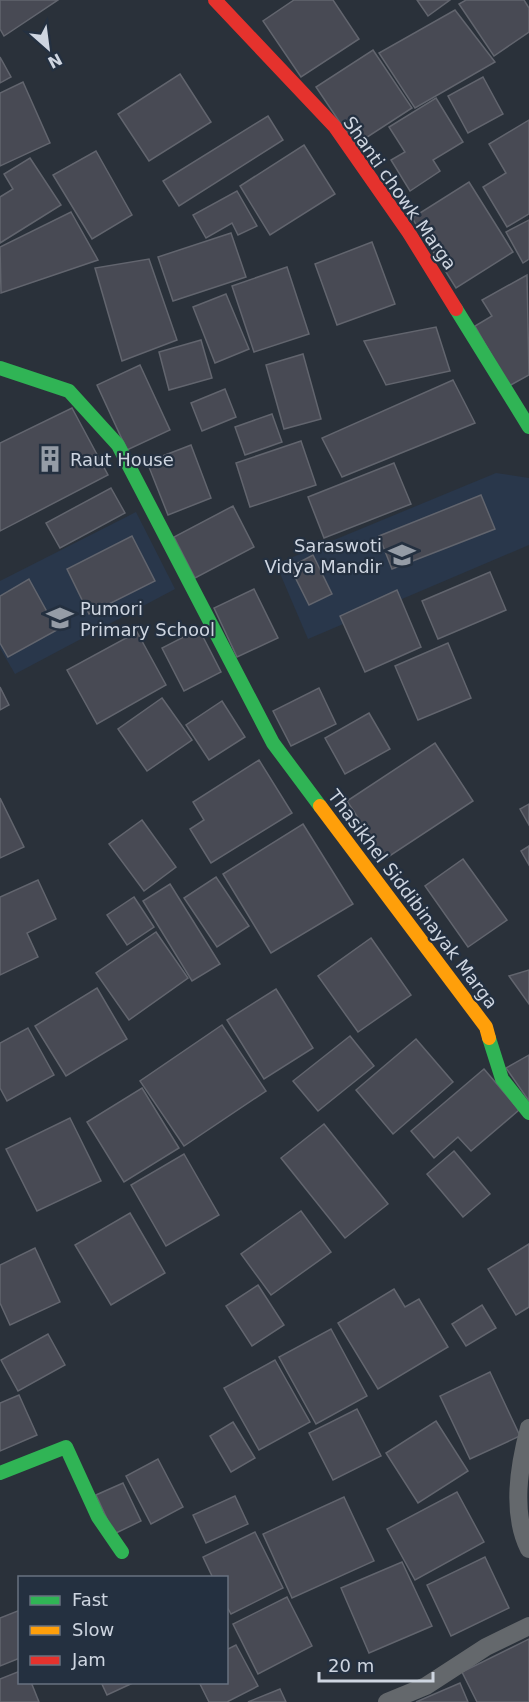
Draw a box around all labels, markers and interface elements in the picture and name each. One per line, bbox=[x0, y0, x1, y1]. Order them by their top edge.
north arrow bbox=[18, 18, 78, 78]
text: N bbox=[44, 49, 65, 72]
street label: Shanti chowk Marga bbox=[339, 112, 461, 274]
building icon: Raut House bbox=[35, 444, 65, 474]
place label: Raut House bbox=[70, 449, 174, 470]
place label: Saraswoti Vidya Mandir bbox=[264, 535, 383, 577]
school or university icon: Saraswoti Vidya Mandir bbox=[387, 540, 417, 570]
place label: Pumori Primary School bbox=[80, 598, 215, 640]
school or university icon: Pumori Primary School bbox=[45, 603, 75, 633]
street label: Thasikhel Siddibinayak Marga bbox=[323, 785, 502, 1013]
legend bbox=[18, 1576, 228, 1684]
text: Fast bbox=[72, 1589, 108, 1610]
text: Slow bbox=[72, 1619, 114, 1640]
scale bar bbox=[319, 1645, 433, 1683]
text: Jam bbox=[71, 1649, 106, 1670]
text: 20 m bbox=[328, 1655, 374, 1676]

